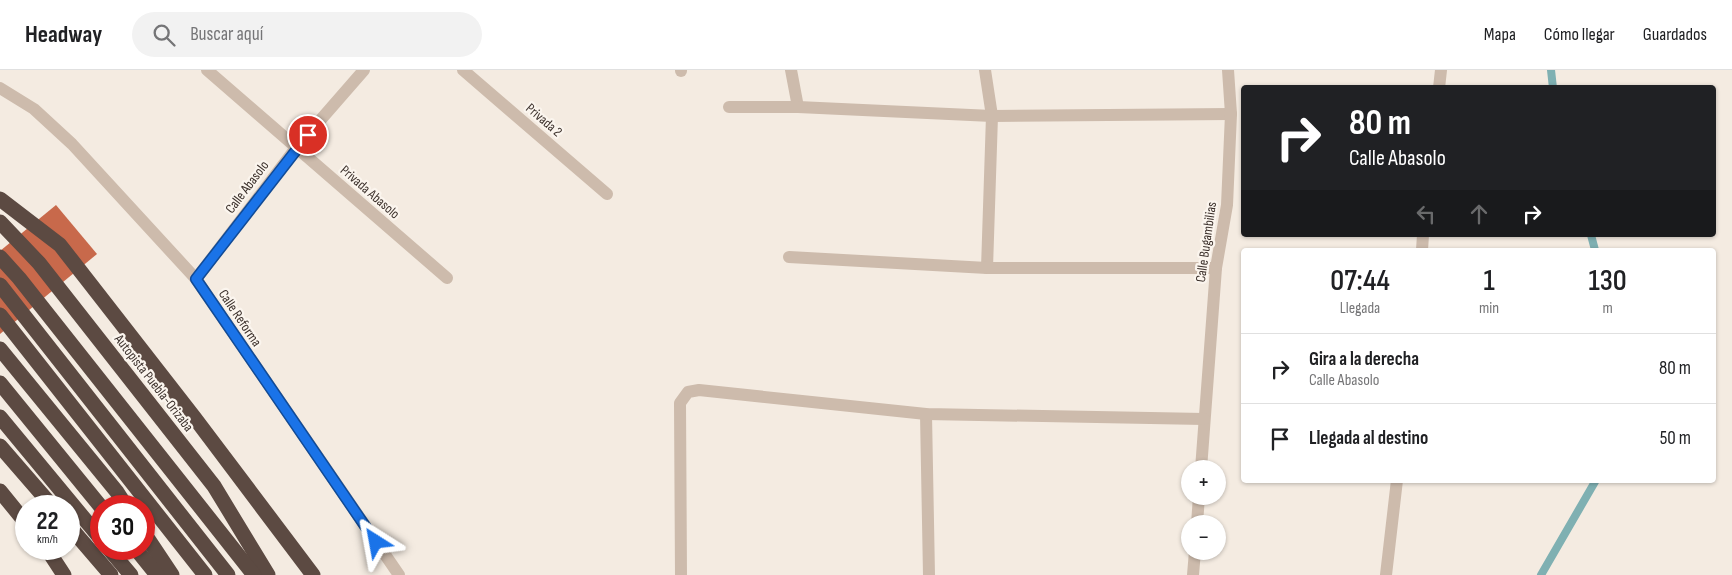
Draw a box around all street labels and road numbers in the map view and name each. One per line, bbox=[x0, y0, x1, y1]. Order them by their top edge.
street label: Privada 2 bbox=[522, 100, 566, 140]
street label: Calle Abasolo bbox=[222, 157, 272, 217]
street label: Privada Abasolo bbox=[337, 162, 403, 223]
street label: Calle Bugambilias bbox=[1192, 201, 1220, 283]
street label: Calle Reforma bbox=[215, 286, 265, 350]
street label: Autopista Puebla-Orizaba bbox=[110, 330, 197, 435]

